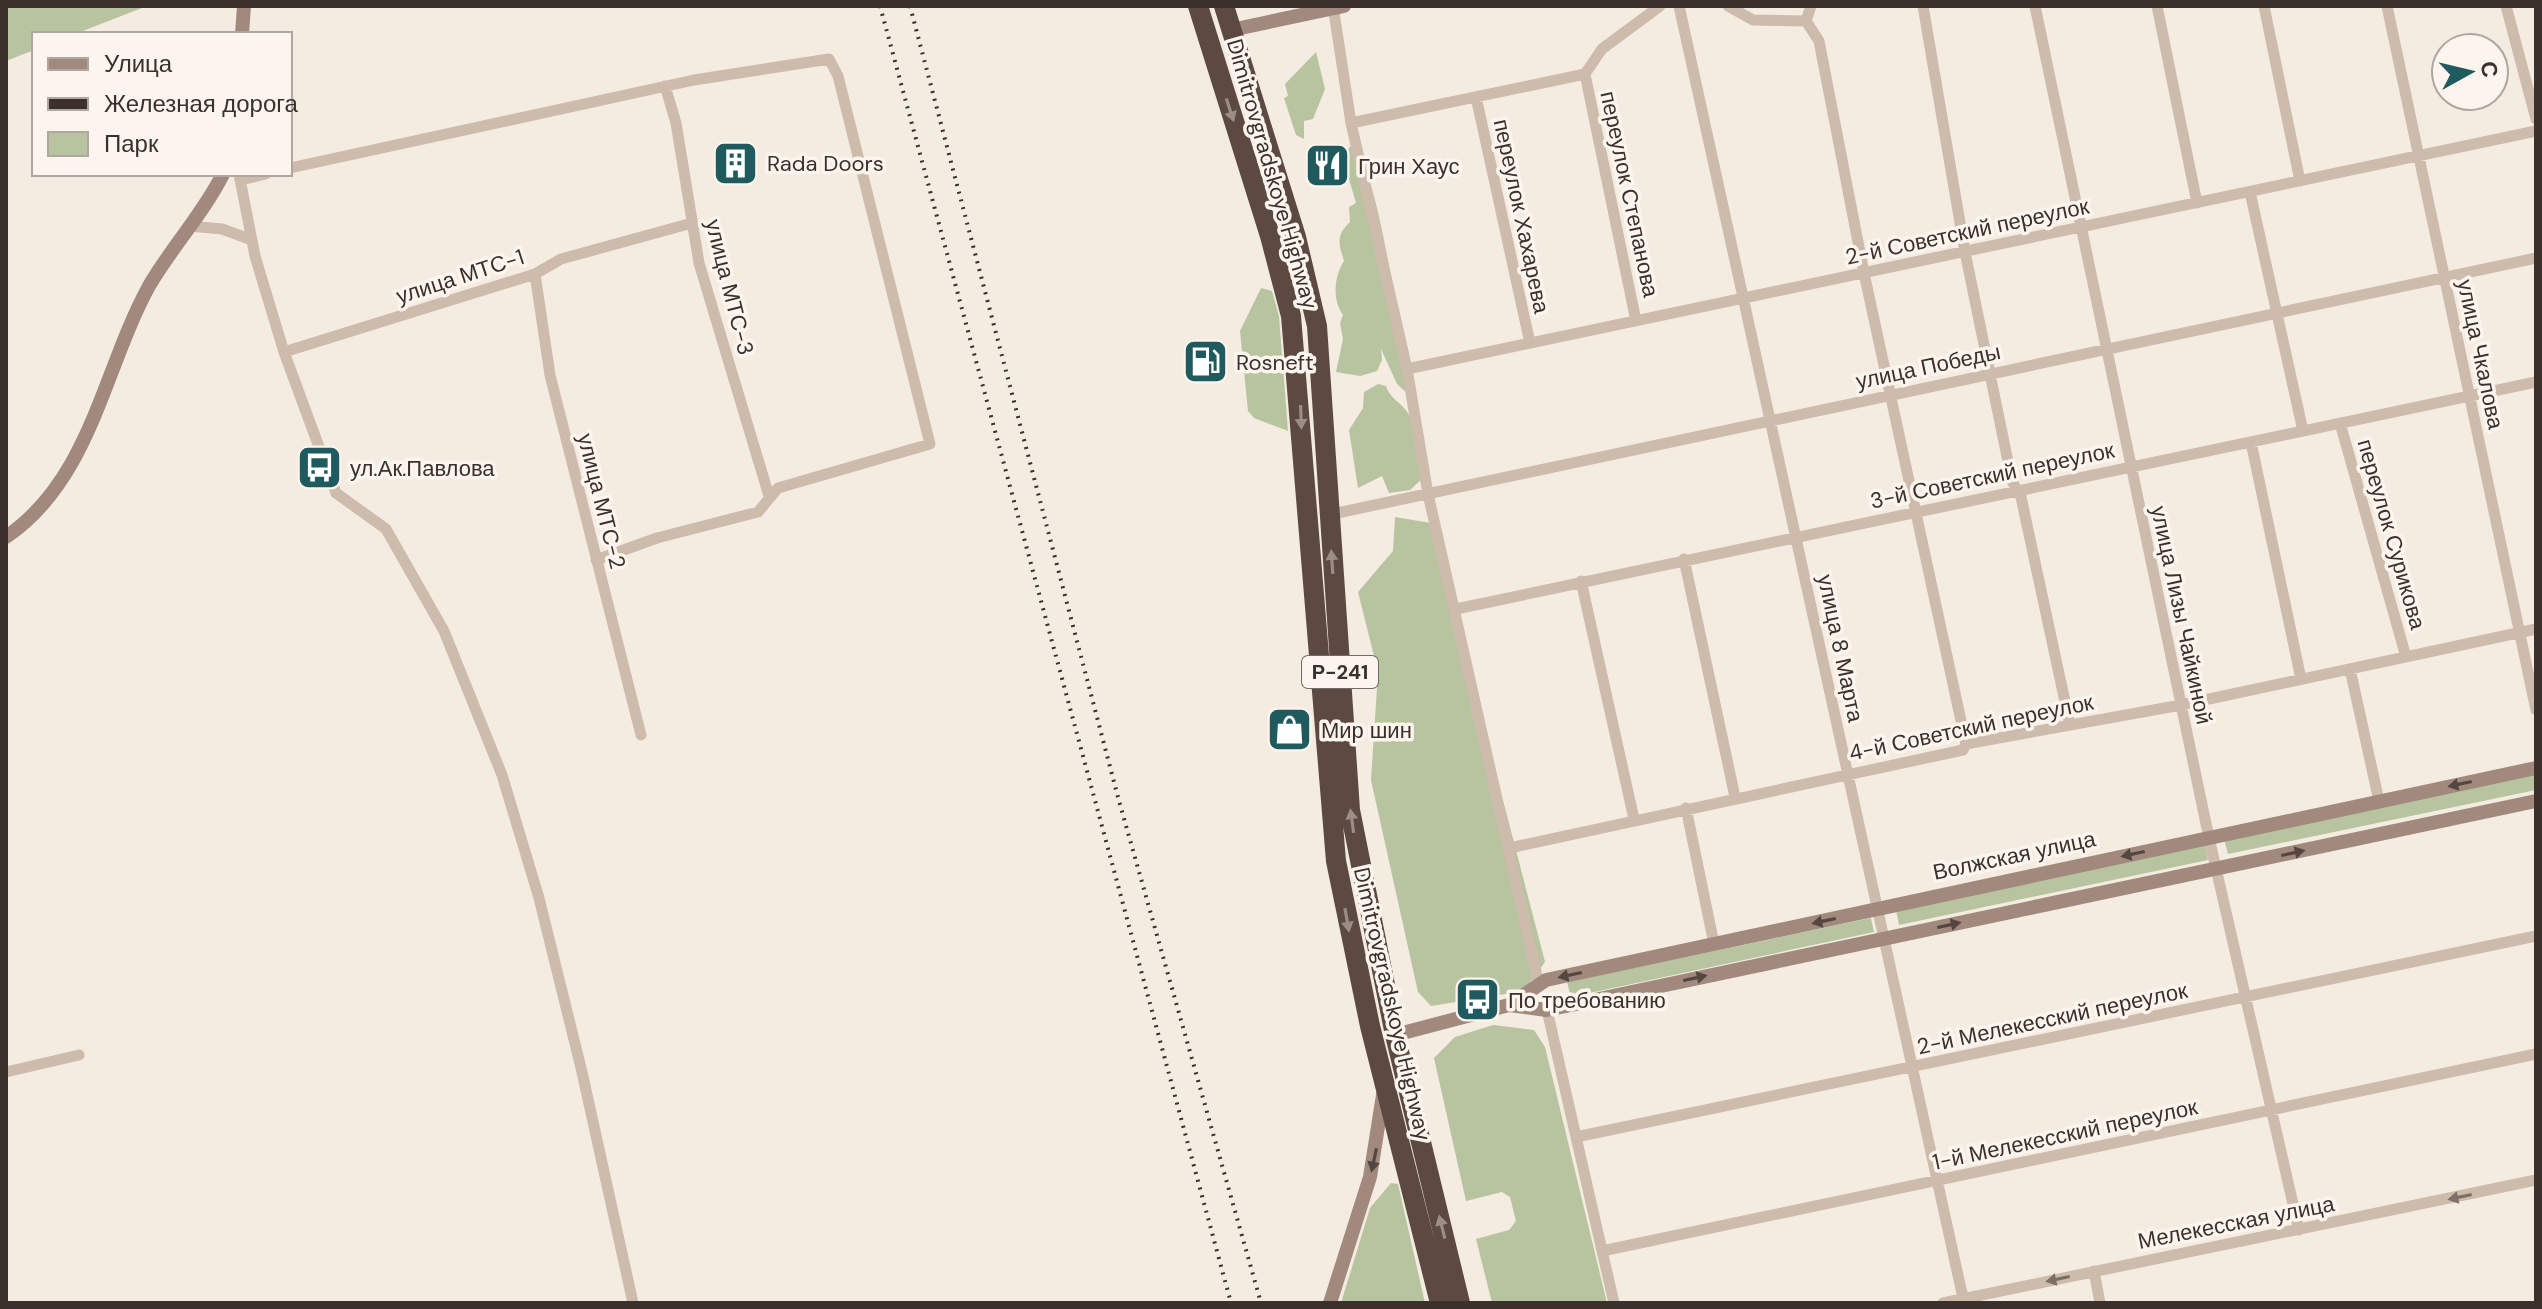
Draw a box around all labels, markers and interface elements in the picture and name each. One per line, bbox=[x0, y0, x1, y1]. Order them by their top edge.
legend bbox=[32, 32, 292, 176]
north arrow bbox=[2430, 32, 2510, 112]
street label: Dimitrovgradskoye Highway bbox=[1220, 36, 1325, 313]
text: Улица bbox=[104, 48, 173, 79]
text: С bbox=[2474, 59, 2505, 79]
text: Железная дорога bbox=[104, 88, 299, 119]
street label: переулок Степанова bbox=[1594, 88, 1666, 300]
one-way arrow bbox=[1224, 99, 1237, 123]
street label: переулок Хахарева bbox=[1487, 116, 1556, 317]
text: Парк bbox=[104, 128, 159, 159]
building icon: Rada Doors bbox=[712, 139, 760, 187]
restaurant icon: Грин Хаус bbox=[1303, 142, 1351, 190]
place label: Rada Doors bbox=[767, 149, 884, 178]
place label: Грин Хаус bbox=[1358, 152, 1460, 181]
street label: 2-й Советский переулок bbox=[1843, 191, 2092, 272]
street label: улица МТС-3 bbox=[699, 216, 760, 358]
street label: улица МТС-1 bbox=[393, 242, 528, 311]
street label: улица Чкалова bbox=[2450, 277, 2511, 432]
street label: улица Победы bbox=[1853, 337, 2003, 396]
fuel station icon: Rosneft bbox=[1181, 338, 1229, 386]
place label: Rosneft bbox=[1236, 348, 1314, 377]
one-way arrow bbox=[1294, 405, 1307, 430]
street label: улица МТС-2 bbox=[571, 430, 632, 572]
street label: 3-й Советский переулок bbox=[1867, 435, 2117, 516]
street label: переулок Сурикова bbox=[2350, 436, 2433, 633]
bus stop icon: ул.Ак.Павлова bbox=[295, 444, 343, 492]
place label: ул.Ак.Павлова bbox=[350, 454, 495, 483]
street label: улица Лизы Чайкиной bbox=[2144, 503, 2219, 727]
one-way arrow bbox=[1325, 549, 1338, 574]
street label: улица 8 Марта bbox=[1811, 572, 1870, 725]
road number: Р-241 bbox=[1302, 656, 1378, 688]
street label: 4-й Советский переулок bbox=[1846, 687, 2096, 768]
shop icon: Мир шин bbox=[1266, 706, 1314, 754]
place label: Мир шин bbox=[1321, 716, 1412, 745]
one-way arrow bbox=[2447, 778, 2472, 791]
one-way arrow bbox=[1345, 808, 1358, 833]
street label: Волжская улица bbox=[1930, 824, 2099, 887]
one-way arrow bbox=[2280, 846, 2305, 859]
one-way arrow bbox=[2120, 848, 2145, 861]
street label: Dimitrovgradskoye Highway bbox=[1347, 864, 1438, 1144]
one-way arrow bbox=[1341, 907, 1353, 932]
one-way arrow bbox=[1812, 915, 1837, 928]
one-way arrow bbox=[1937, 918, 1962, 930]
one-way arrow bbox=[1557, 969, 1582, 982]
one-way arrow bbox=[1683, 971, 1708, 984]
bus stop icon: По требованию bbox=[1453, 976, 1501, 1024]
street label: 2-й Мелекесский переулок bbox=[1914, 976, 2190, 1061]
place label: По требованию bbox=[1508, 986, 1666, 1015]
street label: 1-й Мелекесский переулок bbox=[1930, 1092, 2201, 1177]
one-way arrow bbox=[1367, 1148, 1380, 1173]
street label: Мелекесская улица bbox=[2135, 1189, 2338, 1256]
one-way arrow bbox=[2447, 1191, 2472, 1203]
one-way arrow bbox=[1436, 1215, 1448, 1240]
one-way arrow bbox=[2045, 1273, 2070, 1286]

